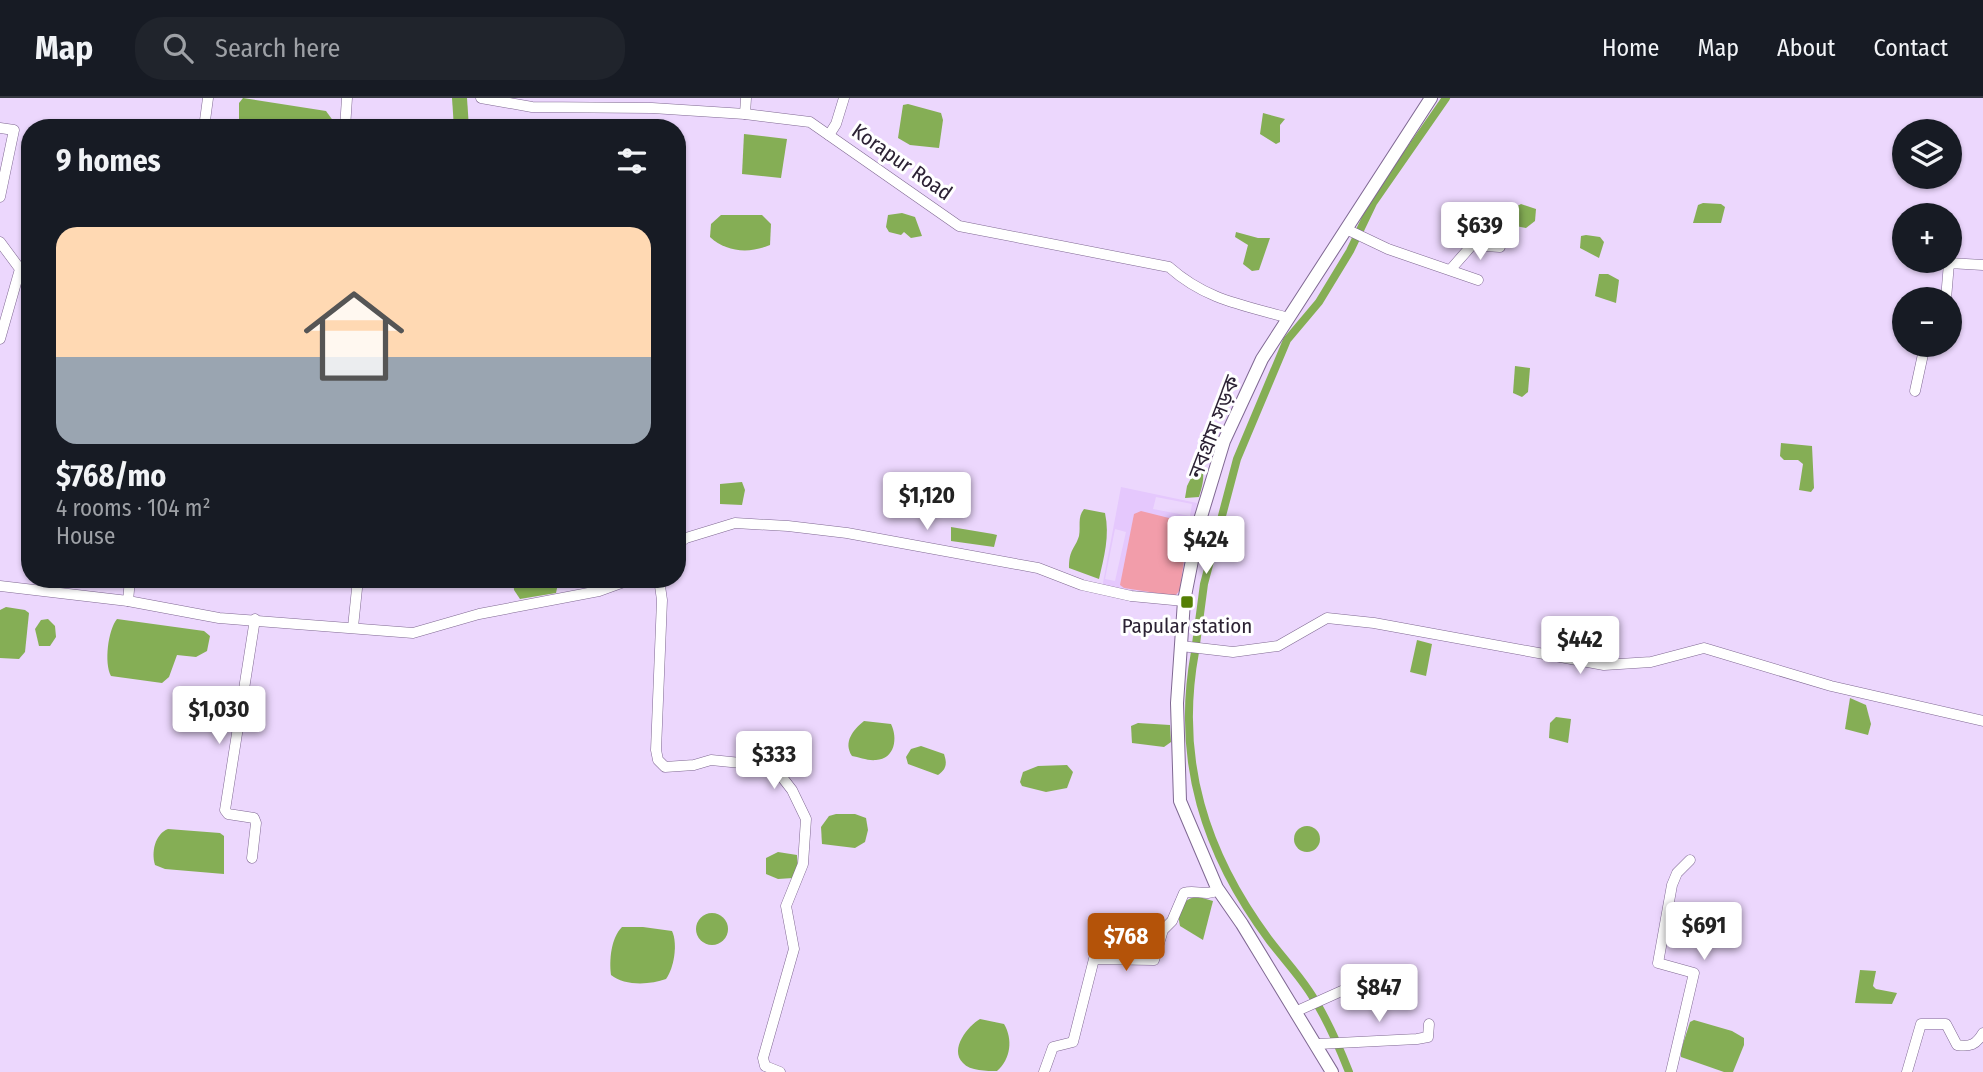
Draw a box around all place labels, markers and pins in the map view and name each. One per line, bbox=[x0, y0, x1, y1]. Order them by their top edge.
pin: $639 bbox=[1439, 202, 1521, 262]
pin: $1,120 bbox=[870, 472, 984, 532]
pin: $424 bbox=[1165, 517, 1247, 576]
marker: Papular station bbox=[1179, 594, 1195, 610]
place label: Papular station bbox=[1122, 613, 1252, 639]
pin: $442 bbox=[1539, 616, 1621, 676]
pin: $1,030 bbox=[162, 686, 276, 746]
pin: $333 bbox=[733, 732, 815, 791]
pin: $691 bbox=[1663, 902, 1745, 962]
pin: $768 bbox=[1085, 914, 1167, 973]
pin: $847 bbox=[1338, 964, 1420, 1024]

